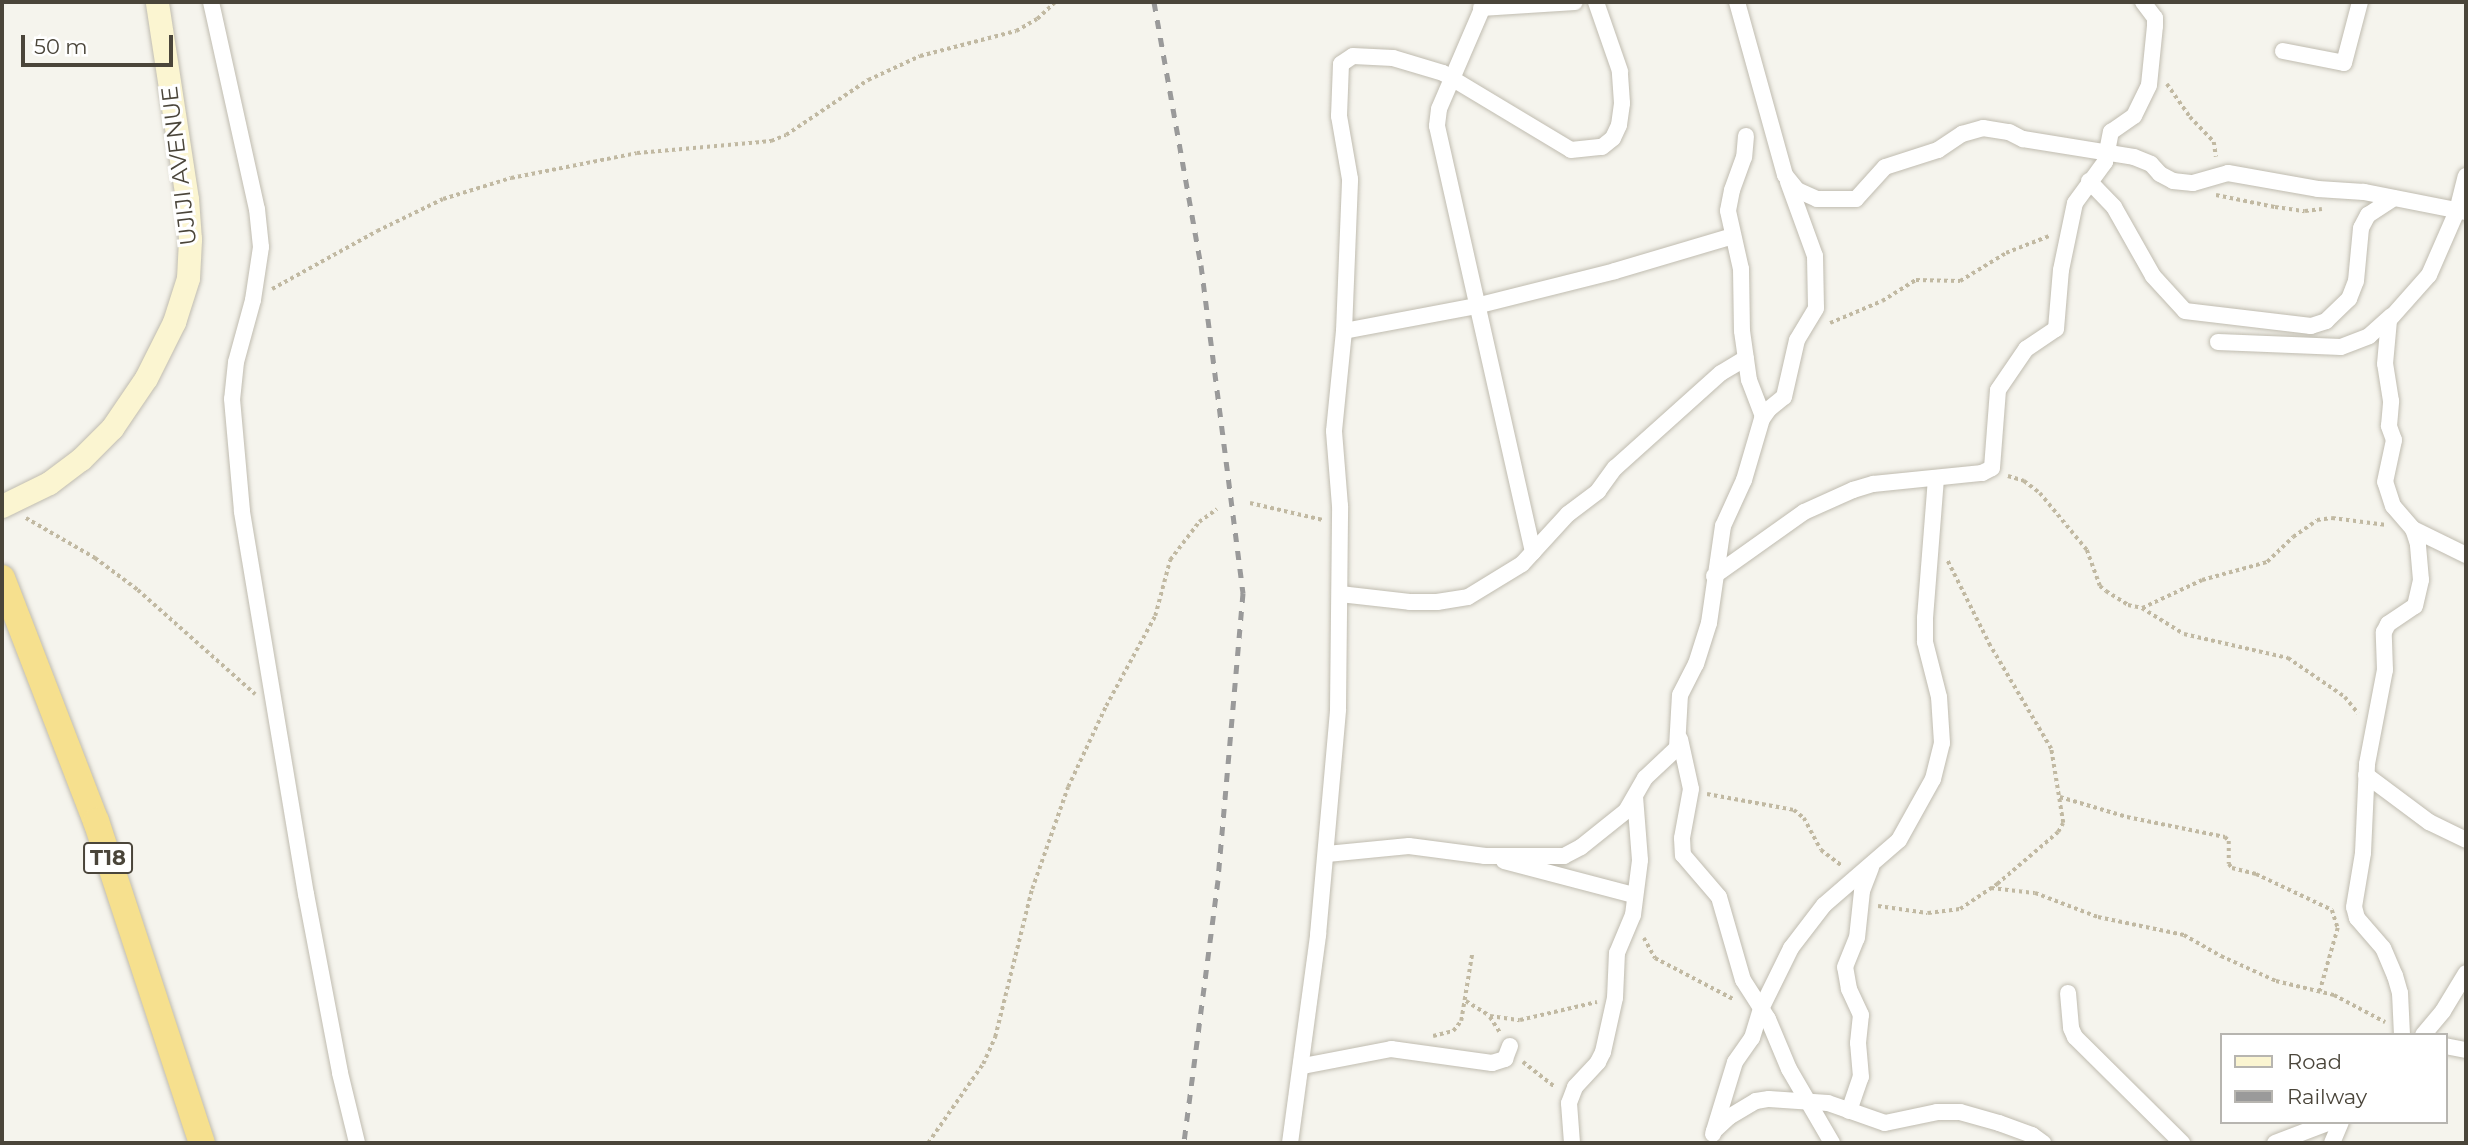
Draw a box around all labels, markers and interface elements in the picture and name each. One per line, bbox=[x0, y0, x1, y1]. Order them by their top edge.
scale bar bbox=[24, 21, 177, 65]
text: 50 m bbox=[34, 34, 88, 59]
street label: UJIJI AVENUE bbox=[156, 85, 202, 247]
road number: T18 bbox=[82, 840, 134, 876]
legend bbox=[2220, 1033, 2447, 1124]
text: Road bbox=[2287, 1049, 2342, 1074]
text: Railway bbox=[2287, 1084, 2367, 1109]

